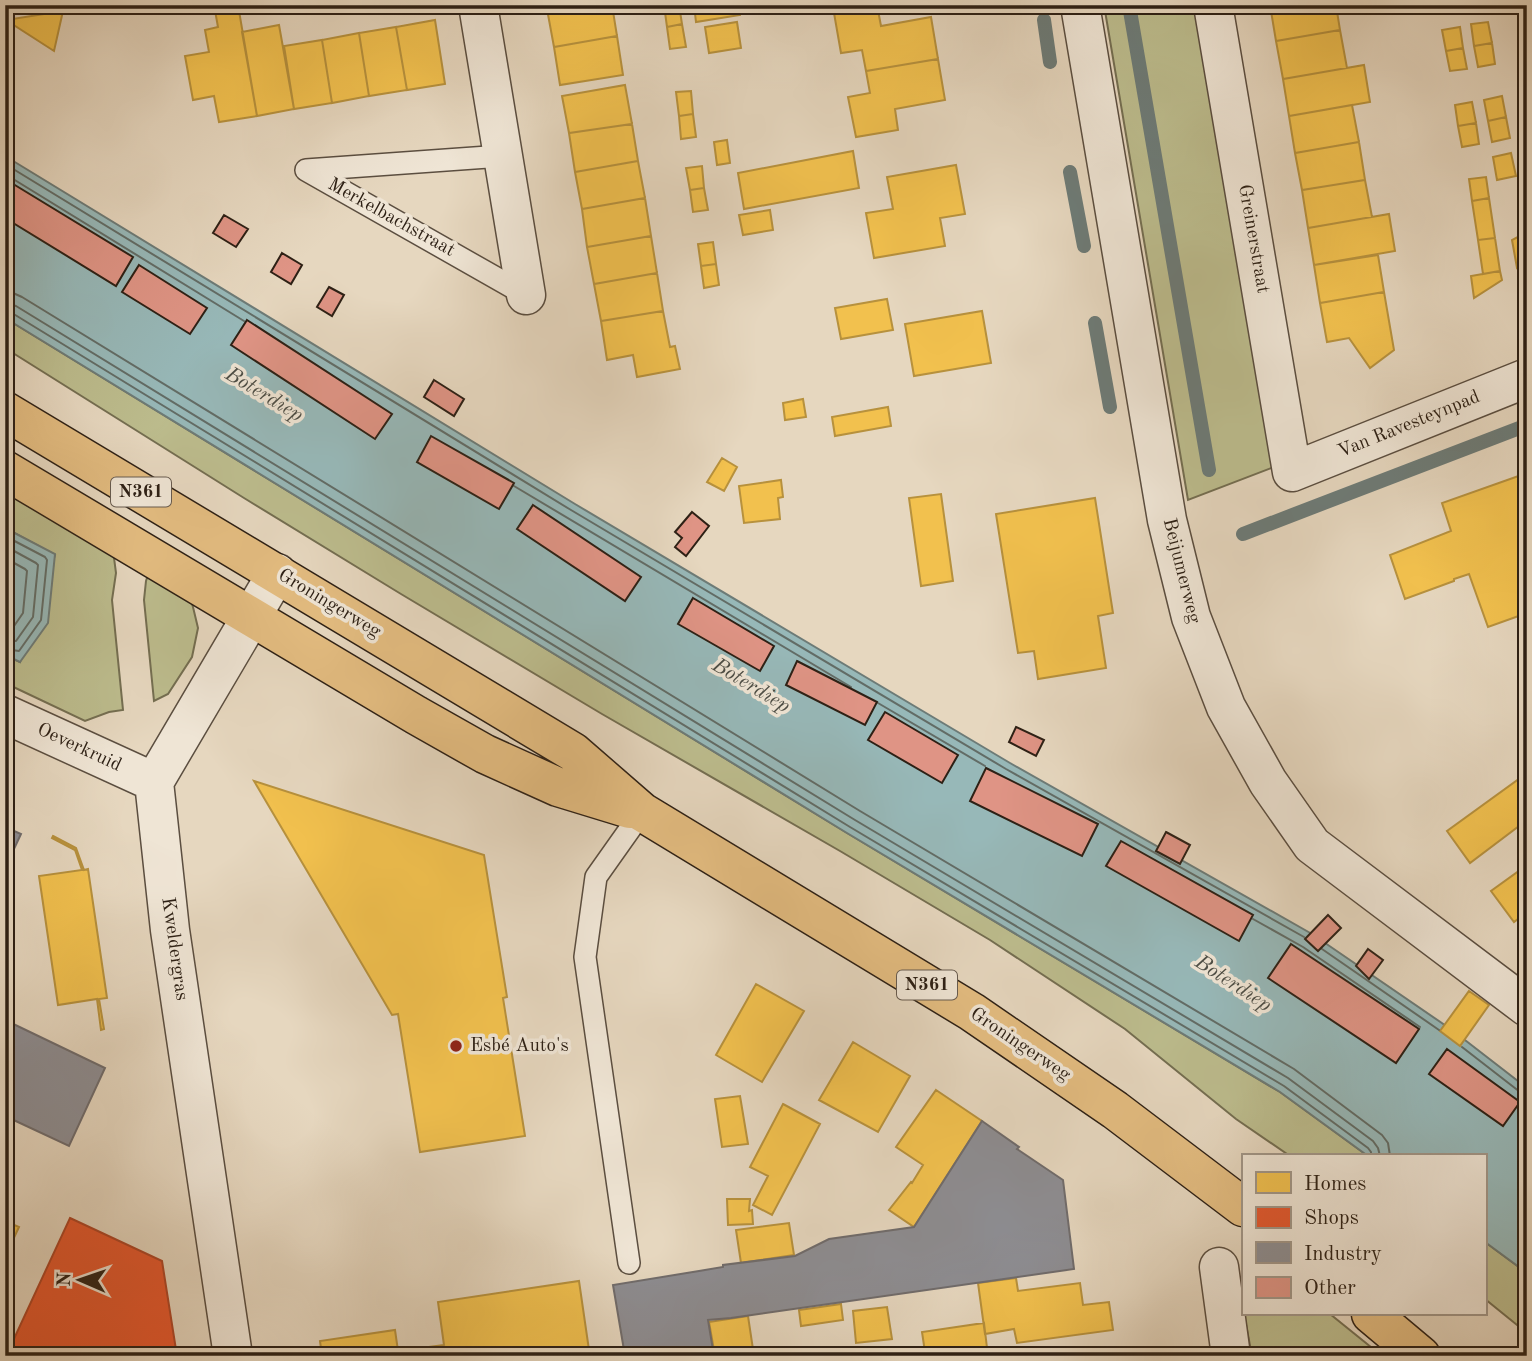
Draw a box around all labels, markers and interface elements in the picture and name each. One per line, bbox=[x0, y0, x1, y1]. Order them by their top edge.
street label: Merkelbachstraat bbox=[324, 175, 458, 261]
street label: Greinerstraat bbox=[1234, 183, 1272, 295]
water label: Boterdiep bbox=[221, 363, 307, 426]
street label: Van Ravesteynpad bbox=[1335, 388, 1483, 462]
road number: N361 bbox=[111, 478, 171, 506]
street label: Beijumerweg bbox=[1159, 516, 1203, 626]
street label: Groningerweg bbox=[274, 566, 384, 642]
water label: Boterdiep bbox=[708, 654, 794, 717]
street label: Oeverkruid bbox=[34, 720, 124, 776]
street label: Kweldergras bbox=[157, 896, 191, 1002]
water label: Boterdiep bbox=[1190, 951, 1275, 1016]
road number: N361 bbox=[897, 970, 957, 1000]
street label: Groningerweg bbox=[967, 1005, 1074, 1086]
place label: Esbé Auto's bbox=[470, 1037, 569, 1056]
marker: Esbé Auto's bbox=[448, 1038, 464, 1054]
legend bbox=[1242, 1154, 1486, 1316]
text: Homes bbox=[1304, 1174, 1366, 1195]
text: Shops bbox=[1304, 1208, 1359, 1229]
text: Industry bbox=[1304, 1244, 1382, 1265]
north arrow bbox=[46, 1246, 116, 1316]
text: N bbox=[56, 1271, 75, 1287]
text: Other bbox=[1304, 1278, 1356, 1299]

